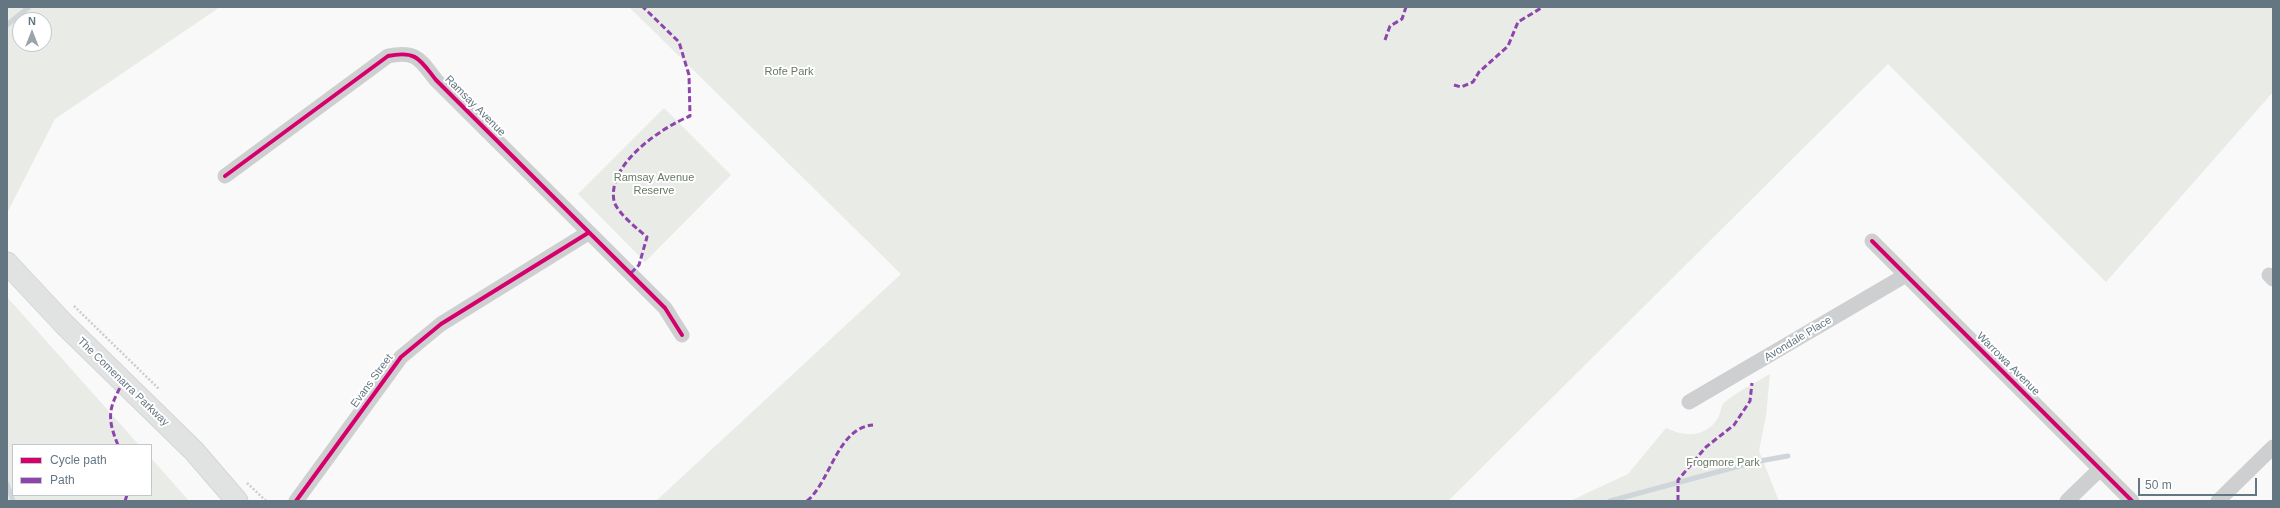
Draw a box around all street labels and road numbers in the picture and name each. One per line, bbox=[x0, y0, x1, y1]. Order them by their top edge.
street label: Ramsay Avenue bbox=[442, 73, 508, 139]
street label: Avondale Place bbox=[1762, 314, 1834, 364]
street label: Warrowa Avenue bbox=[1974, 330, 2042, 398]
street label: The Comenarra Parkway bbox=[74, 335, 172, 429]
street label: Evans Street bbox=[348, 352, 396, 410]

